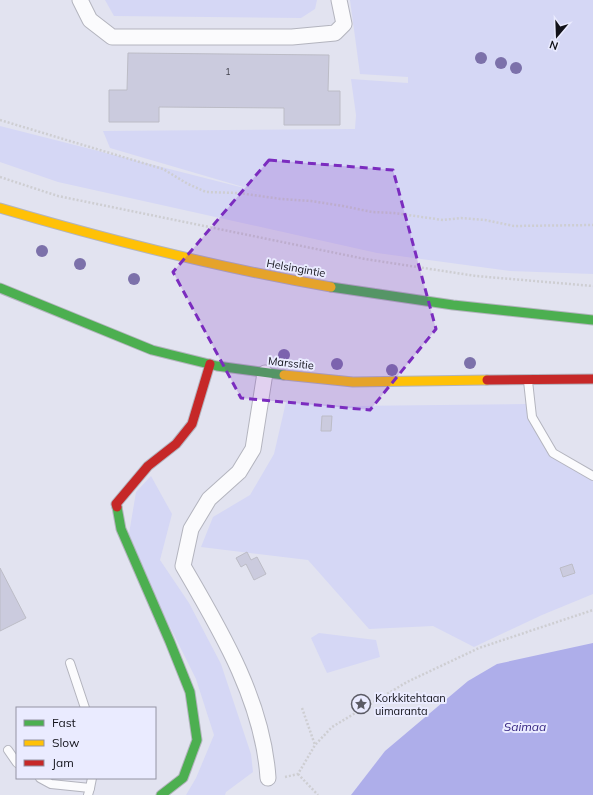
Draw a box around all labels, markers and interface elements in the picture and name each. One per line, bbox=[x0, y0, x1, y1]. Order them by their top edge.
north arrow bbox=[537, 16, 577, 56]
text: N bbox=[548, 37, 560, 53]
house number: 1 bbox=[225, 66, 231, 77]
street label: Helsingintie bbox=[265, 256, 327, 280]
street label: Marssitie bbox=[267, 354, 315, 372]
place label: Korkkitehtaan uimaranta bbox=[375, 691, 446, 718]
place icon: Korkkitehtaan uimaranta bbox=[350, 693, 372, 715]
legend bbox=[16, 707, 156, 779]
text: Fast bbox=[52, 715, 76, 730]
water label: Saimaa bbox=[504, 719, 546, 734]
text: Slow bbox=[52, 735, 80, 750]
text: Jam bbox=[52, 755, 74, 770]

